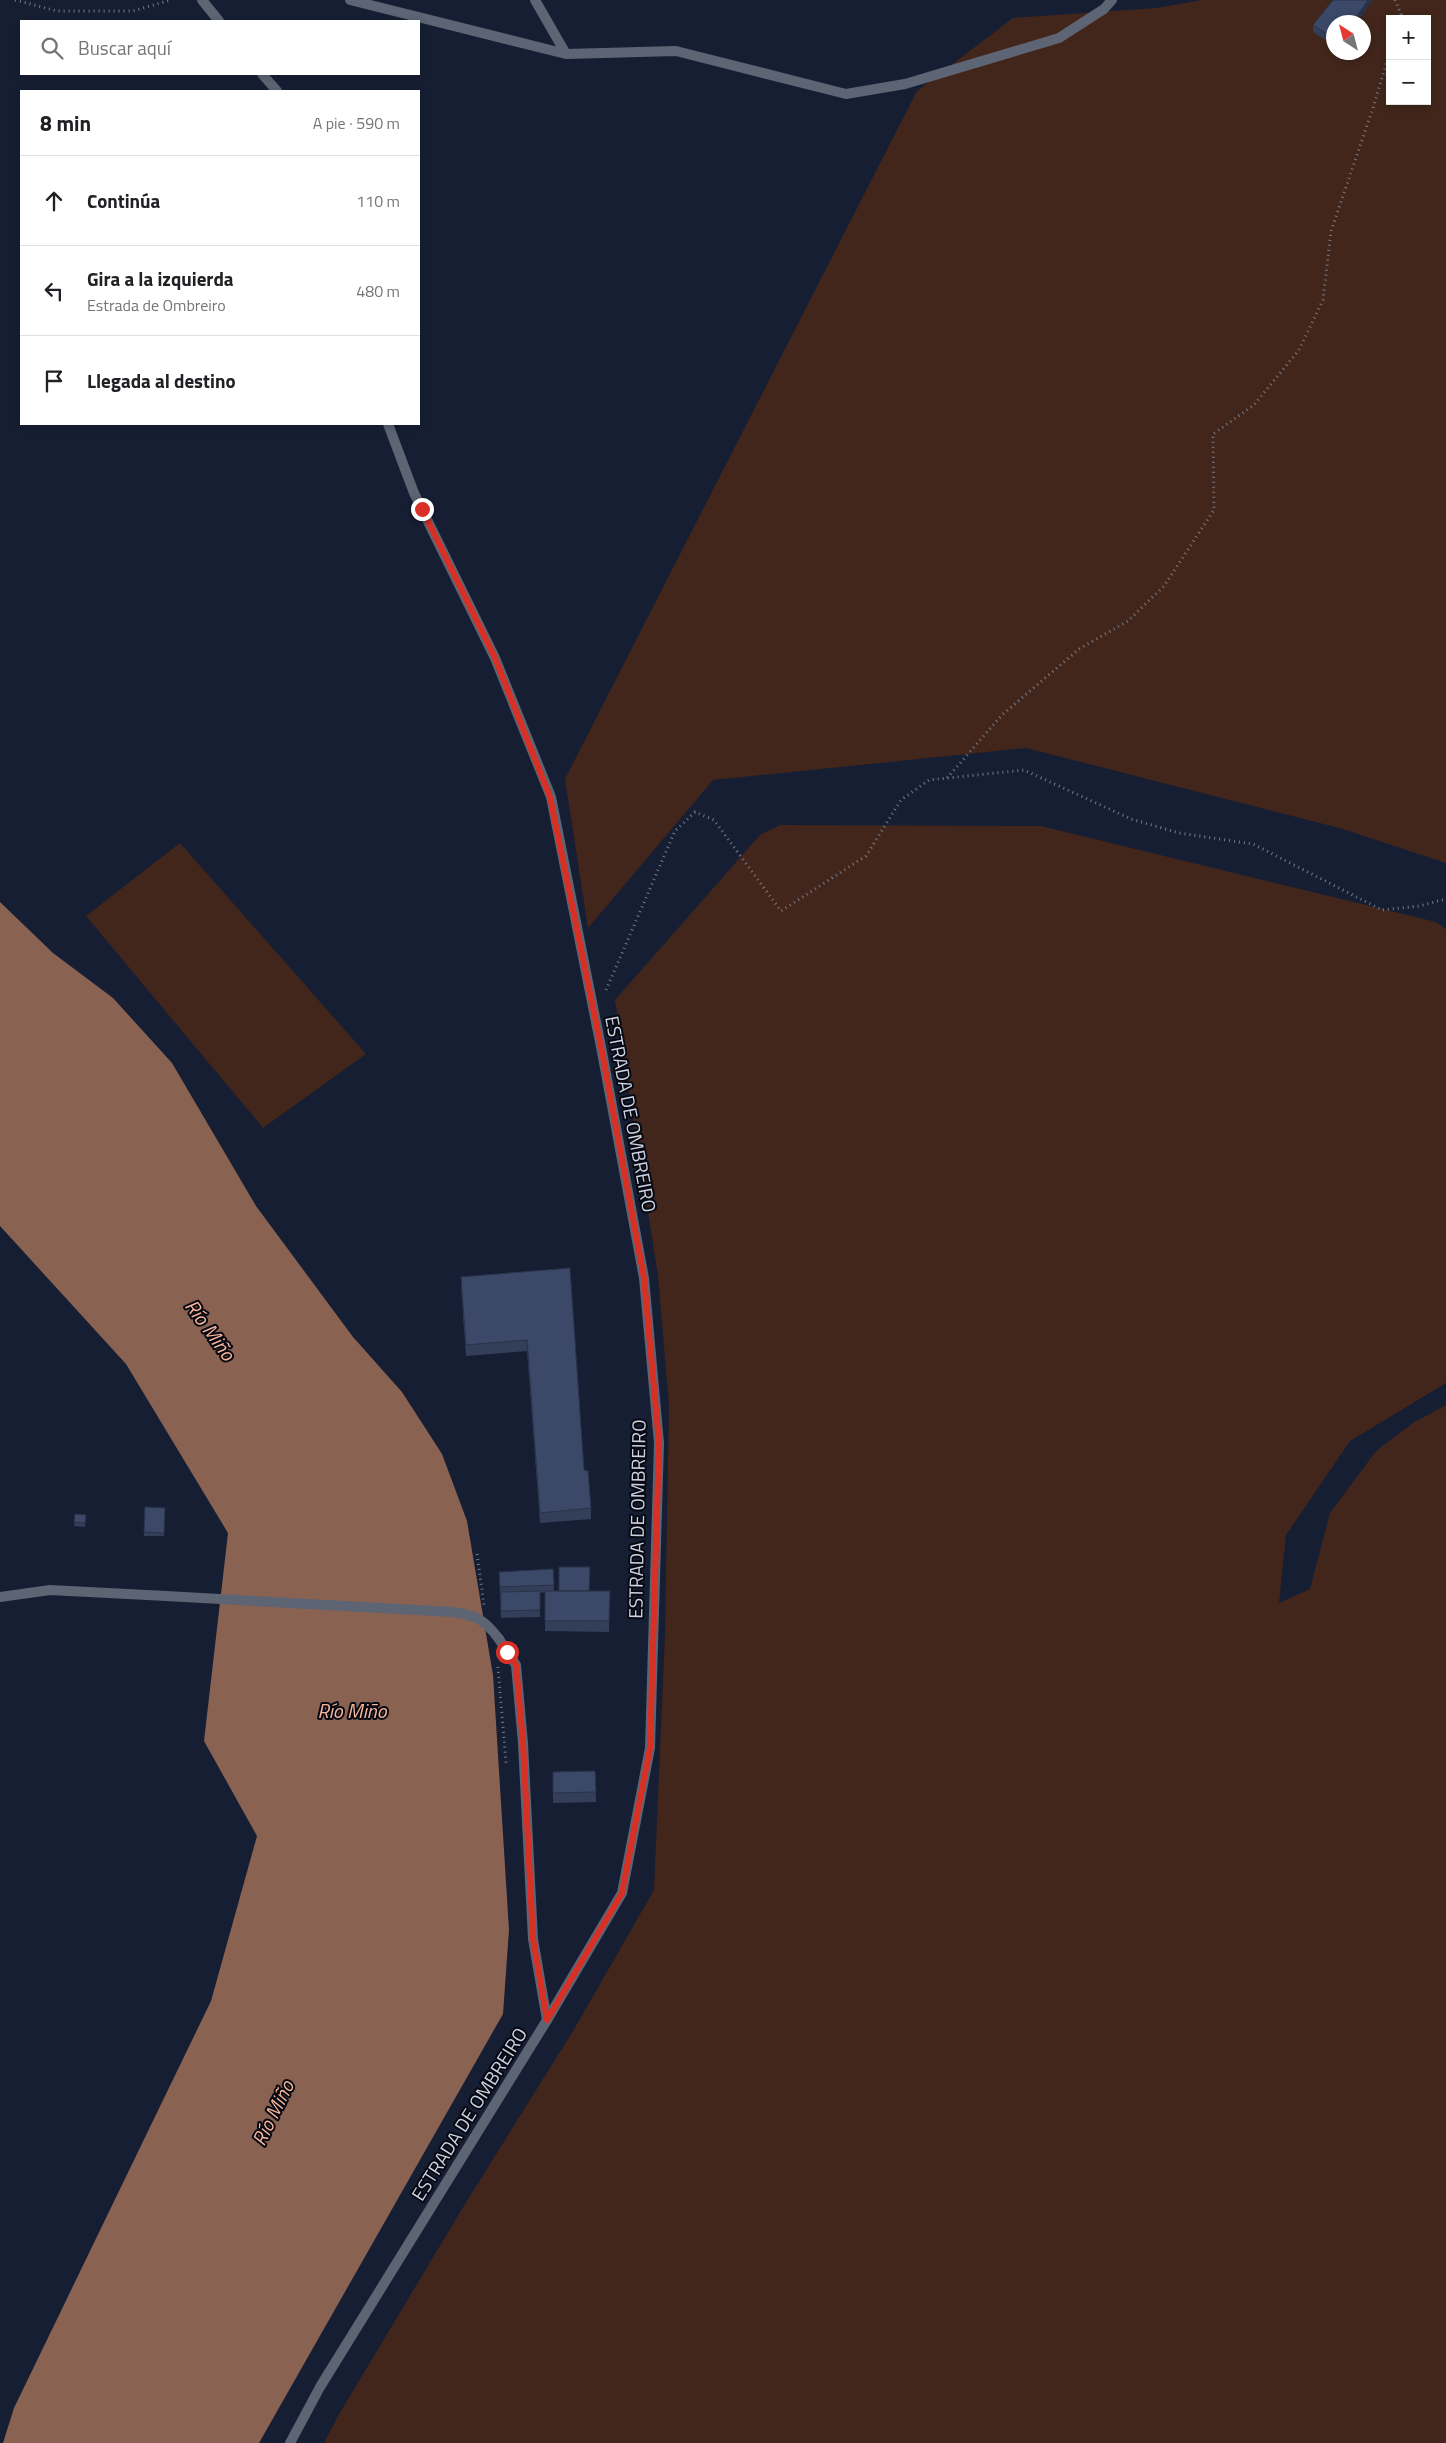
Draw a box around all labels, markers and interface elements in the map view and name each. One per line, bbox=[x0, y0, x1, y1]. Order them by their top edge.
north arrow bbox=[1326, 15, 1371, 60]
map controls bbox=[1386, 15, 1431, 105]
button: + bbox=[1386, 15, 1431, 60]
search box bbox=[20, 20, 420, 75]
text: Buscar aquí bbox=[78, 33, 171, 62]
icon: search bbox=[38, 34, 66, 62]
button: − bbox=[1386, 60, 1431, 105]
text: 8 min bbox=[40, 107, 91, 139]
text: A pie · 590 m bbox=[313, 111, 400, 135]
text: Continúa bbox=[87, 186, 160, 215]
icon: ahead bbox=[40, 187, 68, 215]
text: 110 m bbox=[356, 189, 400, 213]
text: Gira a la izquierda bbox=[87, 264, 234, 293]
icon: left bbox=[40, 277, 68, 305]
text: 480 m bbox=[356, 279, 400, 303]
text: Estrada de Ombreiro bbox=[87, 293, 226, 317]
text: Llegada al destino bbox=[87, 366, 236, 395]
icon: arrive bbox=[40, 367, 68, 395]
route end bbox=[411, 498, 434, 521]
street label: ESTRADA DE OMBREIRO bbox=[598, 1013, 665, 1215]
water label: Río Miño bbox=[178, 1293, 244, 1368]
street label: ESTRADA DE OMBREIRO bbox=[620, 1419, 653, 1619]
route start bbox=[496, 1641, 519, 1664]
water label: Río Miño bbox=[317, 1695, 388, 1726]
street label: ESTRADA DE OMBREIRO bbox=[403, 2021, 534, 2206]
water label: Río Miño bbox=[243, 2074, 302, 2151]

